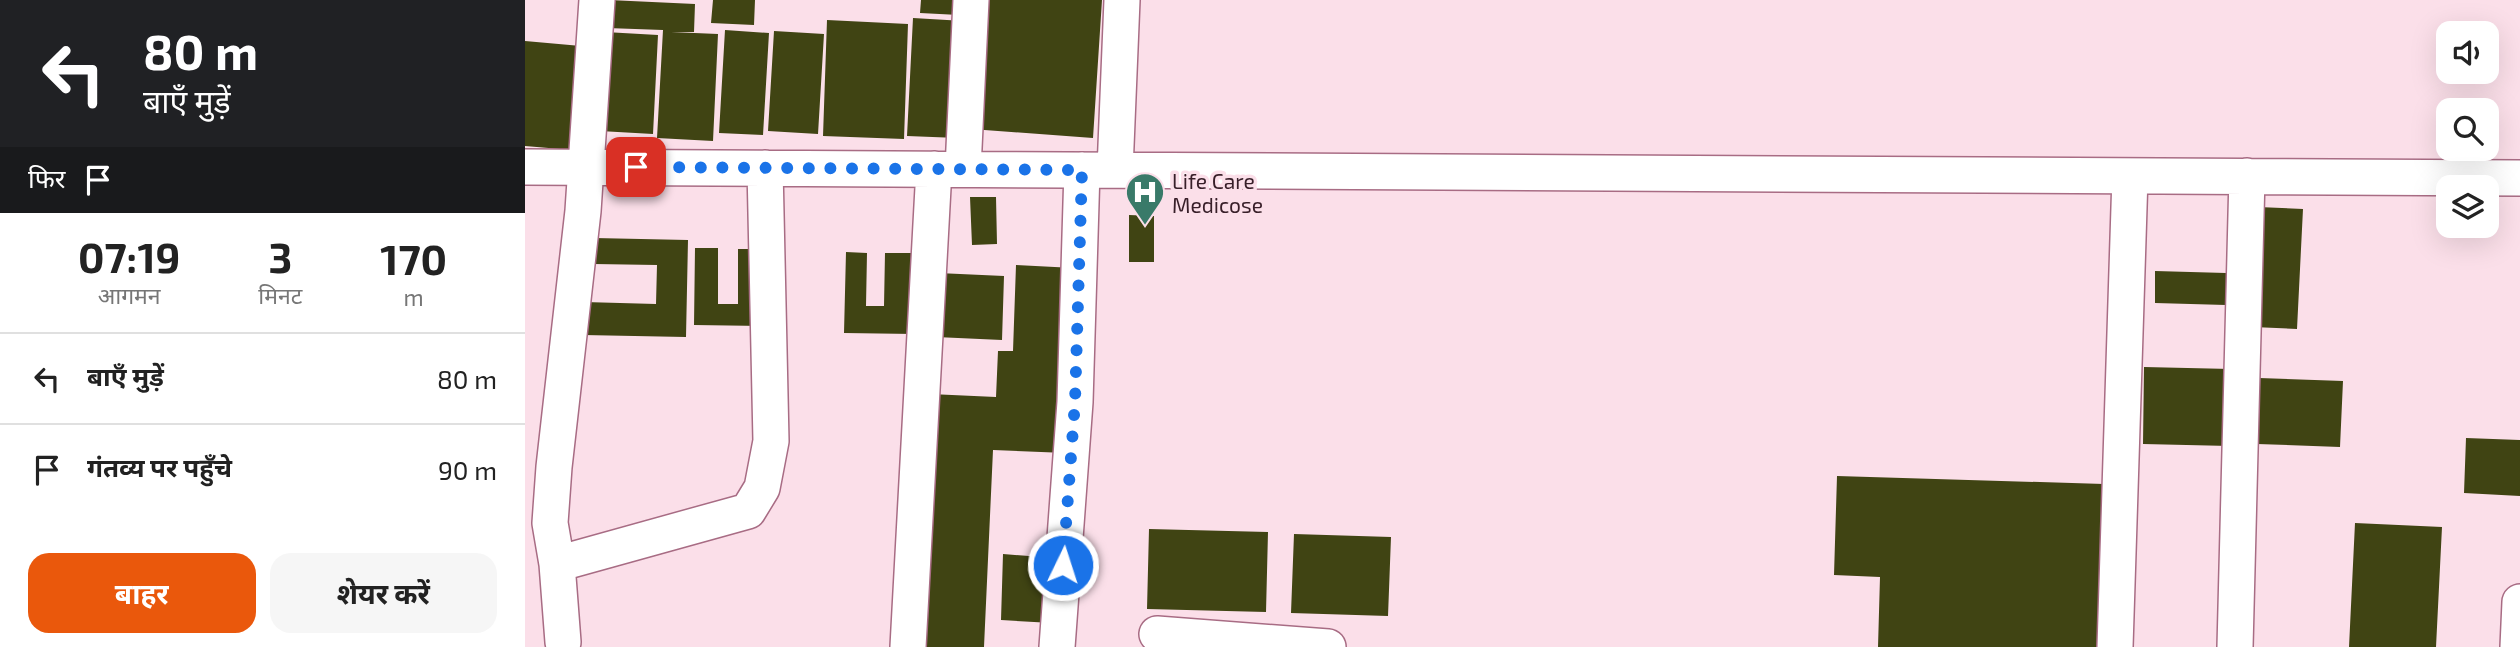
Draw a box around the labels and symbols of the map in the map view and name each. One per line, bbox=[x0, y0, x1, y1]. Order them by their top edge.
pin bbox=[606, 137, 666, 197]
place label: Life Care Medicose bbox=[1172, 168, 1263, 217]
hospital icon: Life Care Medicose bbox=[1124, 171, 1166, 226]
position arrow bbox=[1026, 528, 1100, 602]

